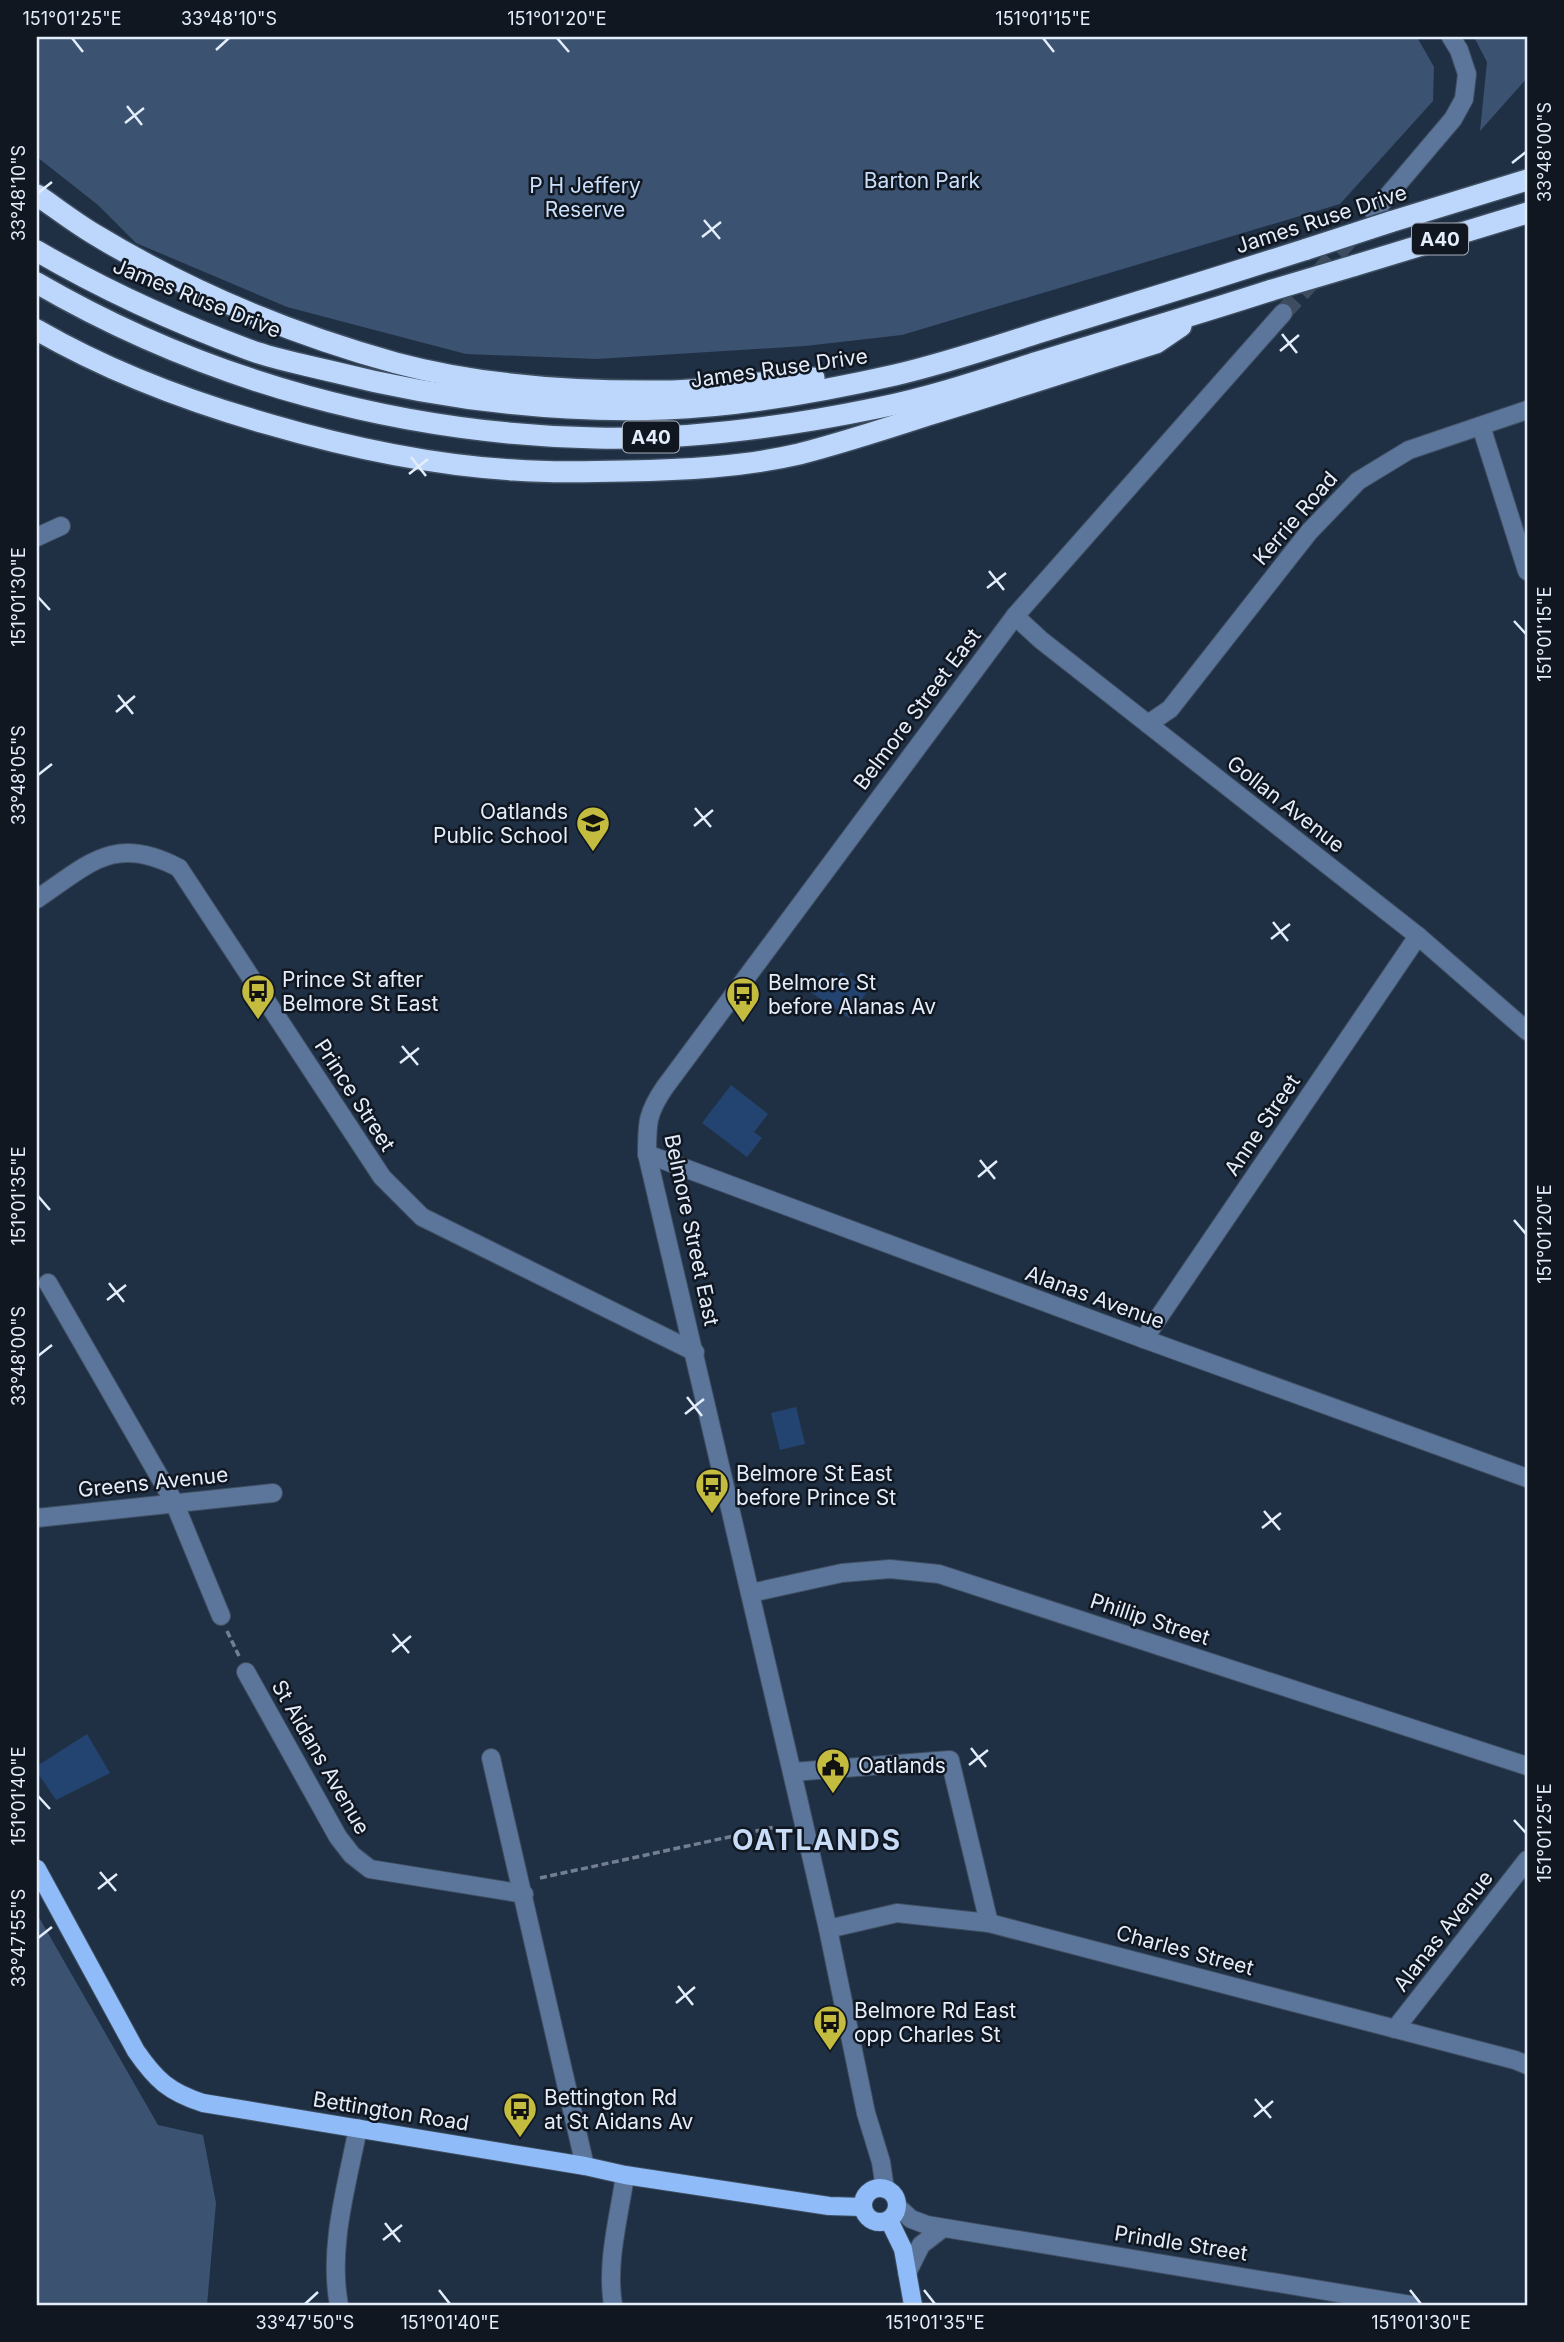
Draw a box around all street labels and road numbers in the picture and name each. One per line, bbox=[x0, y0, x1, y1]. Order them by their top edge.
street label: James Ruse Drive bbox=[1232, 180, 1410, 258]
road number: A40 bbox=[1412, 224, 1468, 255]
street label: James Ruse Drive bbox=[109, 253, 285, 343]
street label: James Ruse Drive bbox=[689, 343, 869, 393]
road number: A40 bbox=[623, 422, 679, 452]
street label: Kerrie Road bbox=[1248, 466, 1342, 570]
street label: Belmore Street East bbox=[848, 623, 986, 795]
street label: Gollan Avenue bbox=[1222, 750, 1350, 858]
street label: Prince Street bbox=[310, 1034, 401, 1156]
street label: Anne Street bbox=[1219, 1070, 1305, 1180]
street label: Belmore Street East bbox=[659, 1132, 725, 1328]
street label: Alanas Avenue bbox=[1022, 1260, 1168, 1334]
street label: Greens Avenue bbox=[77, 1462, 229, 1502]
street label: Phillip Street bbox=[1087, 1588, 1213, 1650]
street label: St Aidans Avenue bbox=[267, 1676, 375, 1838]
street label: Alanas Avenue bbox=[1388, 1866, 1498, 1996]
street label: Charles Street bbox=[1113, 1920, 1257, 1980]
street label: Bettington Road bbox=[311, 2086, 471, 2136]
street label: Prindle Street bbox=[1113, 2220, 1249, 2266]

